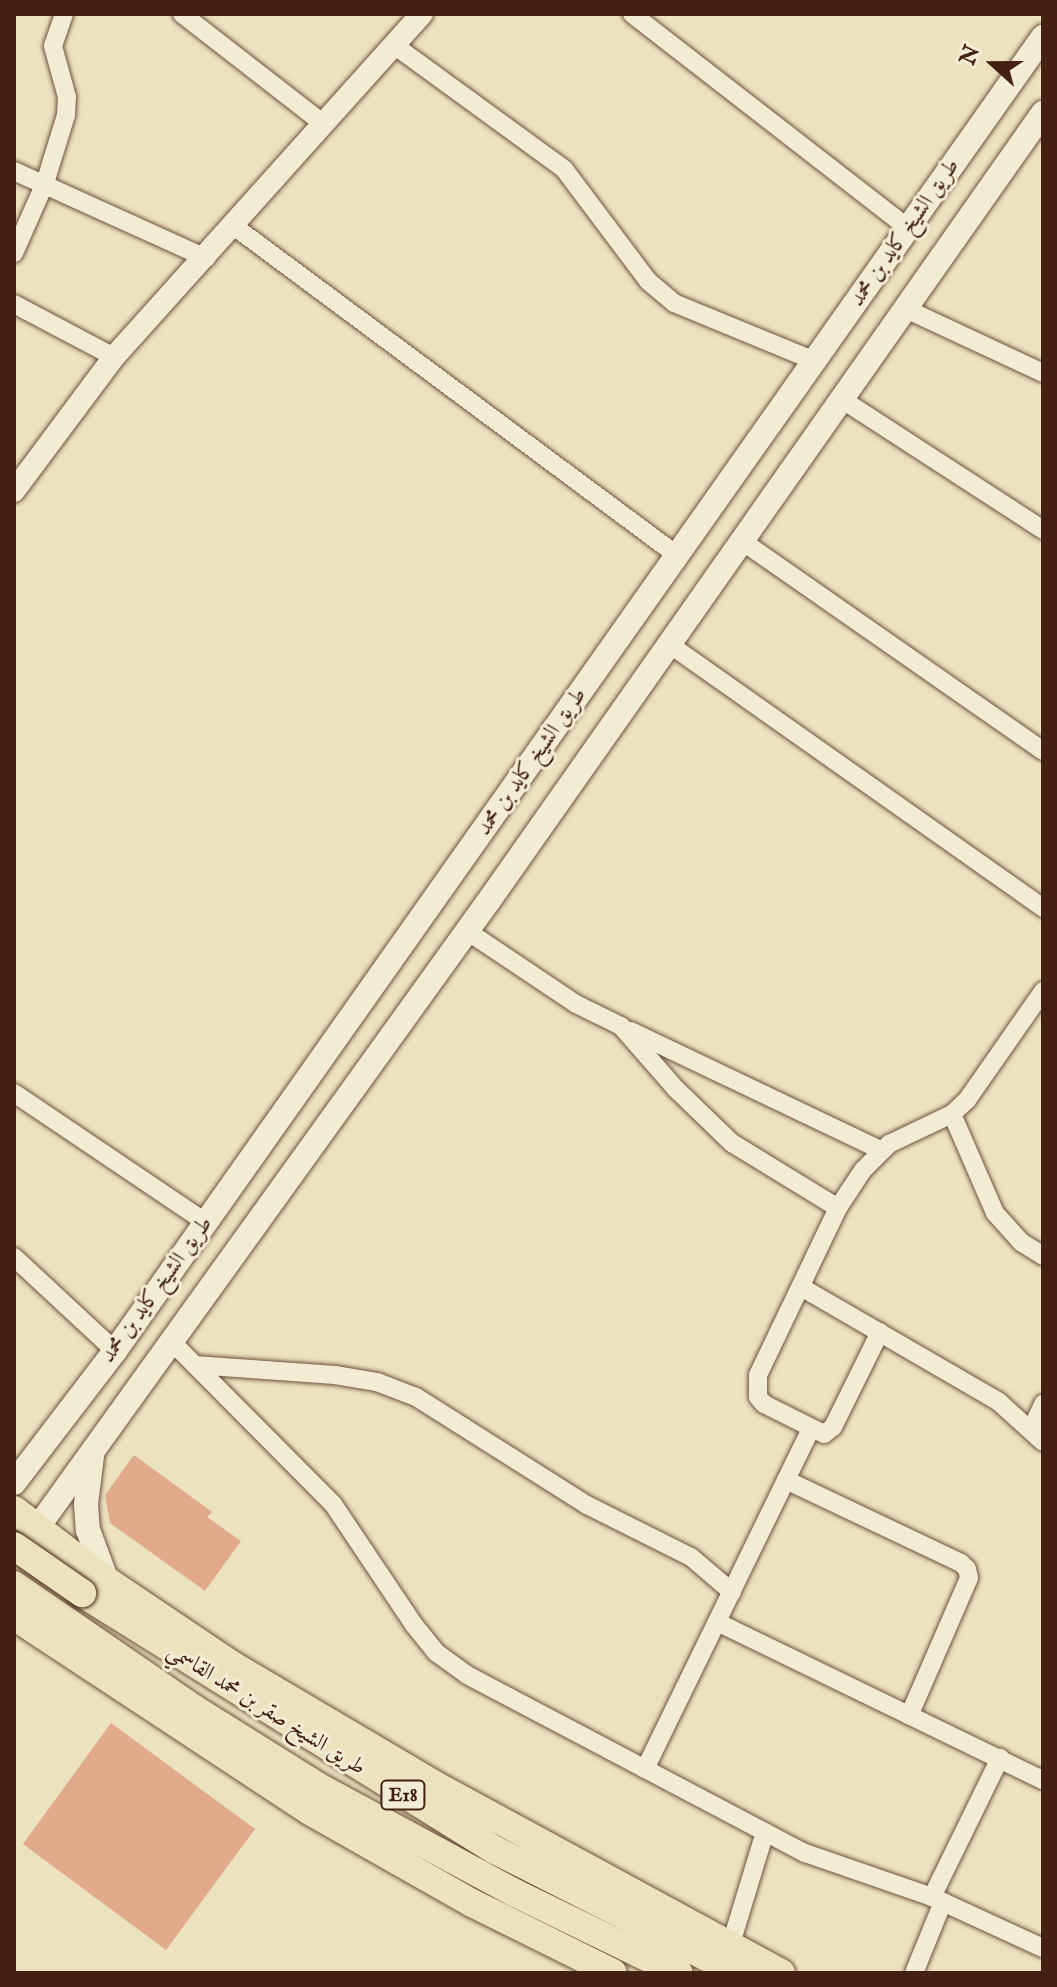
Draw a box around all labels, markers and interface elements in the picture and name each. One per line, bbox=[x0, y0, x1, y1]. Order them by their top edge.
north arrow bbox=[953, 24, 1033, 104]
text: N bbox=[954, 41, 987, 69]
street label: طريق الشيخ كايد بن محمد bbox=[844, 154, 966, 312]
street label: طريق الشيخ كايد بن محمد bbox=[471, 683, 593, 841]
street label: طريق الشيخ كايد بن محمد bbox=[95, 1212, 219, 1368]
street label: طريق الشيخ صقر بن محمد القاسمي bbox=[162, 1638, 370, 1782]
road number: E18 bbox=[379, 1779, 427, 1811]

